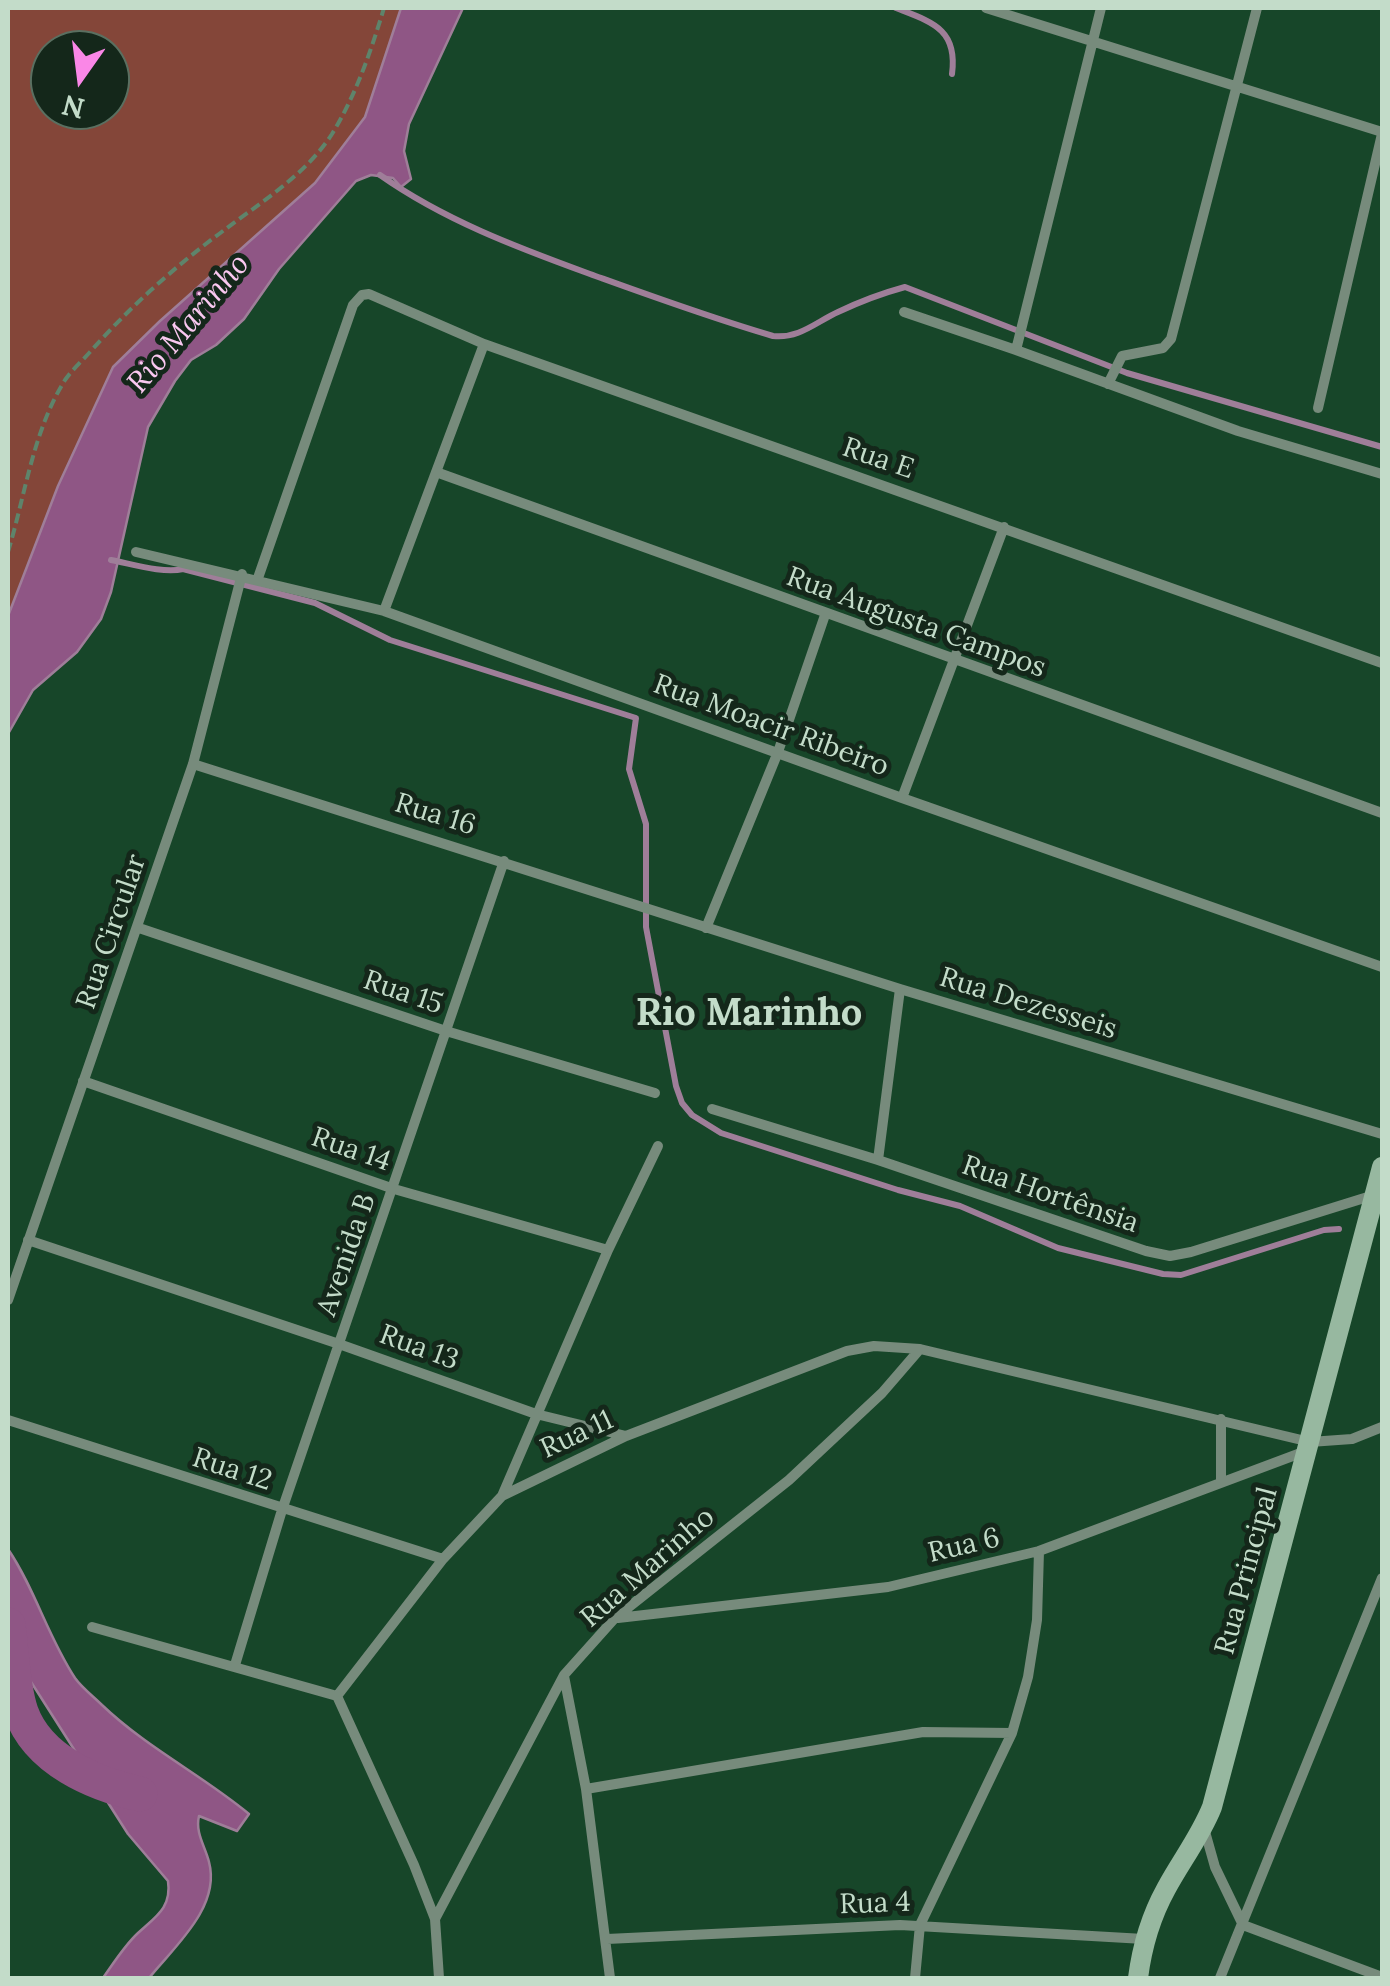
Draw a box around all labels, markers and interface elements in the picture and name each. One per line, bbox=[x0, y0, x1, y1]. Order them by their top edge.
north arrow bbox=[30, 30, 130, 130]
text: N bbox=[58, 87, 88, 127]
water label: Rio Marinho bbox=[120, 247, 258, 401]
street label: Rua E bbox=[838, 431, 918, 487]
street label: Rua Augusta Campos bbox=[782, 560, 1050, 686]
street label: Rua Moacir Ribeiro bbox=[649, 668, 893, 784]
street label: Rua 16 bbox=[391, 787, 479, 843]
street label: Rua Circular bbox=[70, 850, 154, 1014]
street label: Rua Dezesseis bbox=[935, 961, 1121, 1047]
street label: Rua 15 bbox=[359, 964, 447, 1022]
district label: Rio Marinho bbox=[636, 991, 862, 1037]
street label: Rua 14 bbox=[307, 1121, 395, 1179]
street label: Rua Hortênsia bbox=[957, 1149, 1143, 1241]
street label: Avenida B bbox=[310, 1189, 384, 1321]
street label: Rua 13 bbox=[375, 1318, 463, 1378]
street label: Rua 11 bbox=[535, 1404, 619, 1466]
street label: Rua 12 bbox=[188, 1441, 276, 1499]
street label: Rua Principal bbox=[1209, 1484, 1285, 1658]
street label: Rua Marinho bbox=[574, 1501, 722, 1635]
street label: Rua 6 bbox=[925, 1521, 1003, 1571]
street label: Rua 4 bbox=[839, 1886, 911, 1922]

